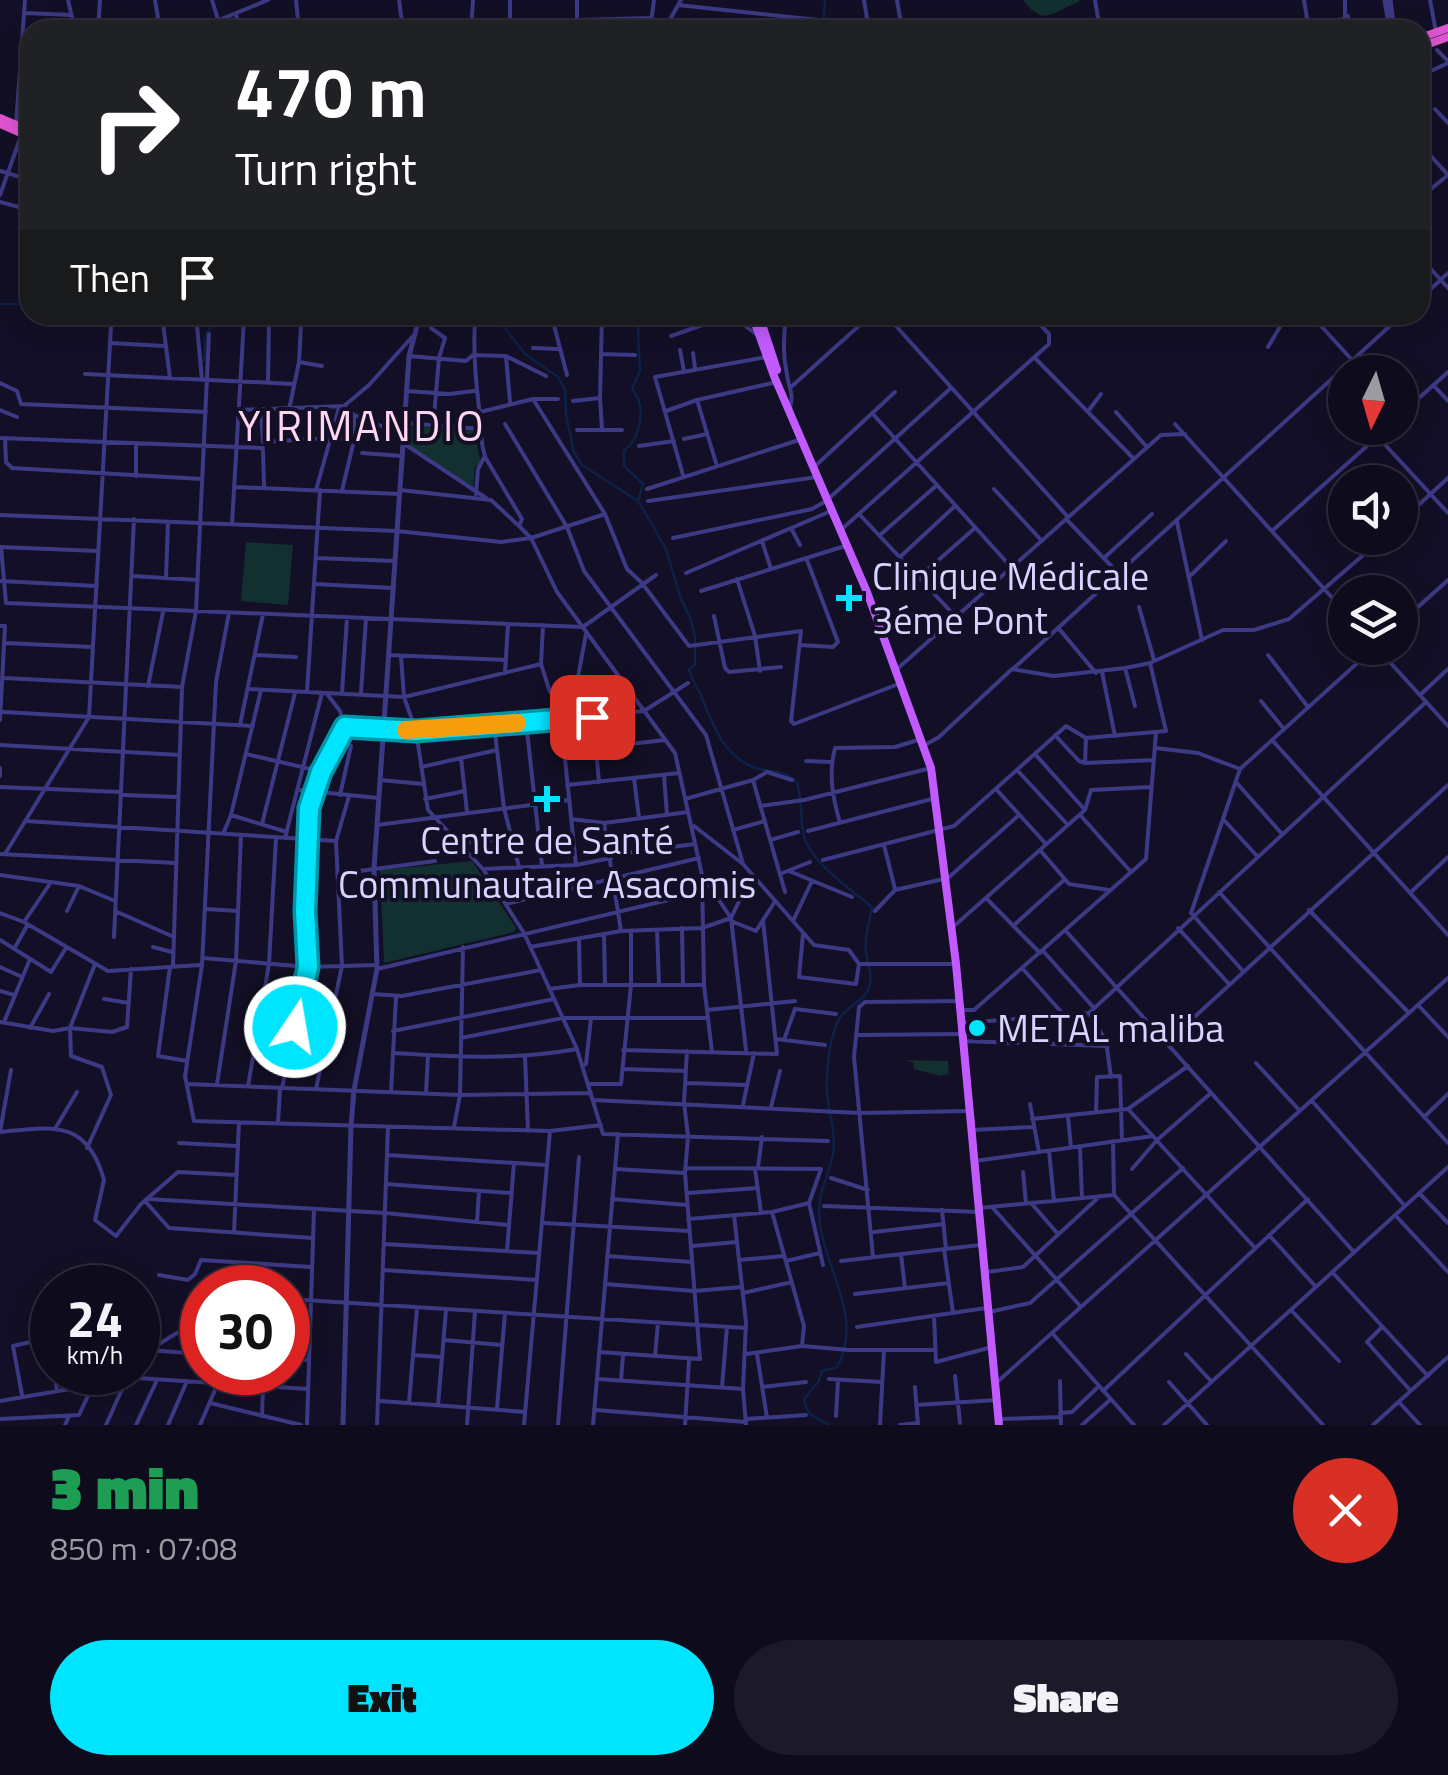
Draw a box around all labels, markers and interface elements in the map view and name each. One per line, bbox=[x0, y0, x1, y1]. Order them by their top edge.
text: 470 m bbox=[235, 38, 427, 144]
icon: right bbox=[70, 60, 200, 190]
text: Turn right bbox=[235, 134, 417, 202]
text: Then bbox=[70, 249, 150, 307]
icon: arrive bbox=[170, 250, 225, 305]
north arrow bbox=[1328, 355, 1418, 445]
map controls bbox=[1328, 355, 1418, 665]
district label: YIRIMANDIO bbox=[238, 393, 486, 457]
button: sound bbox=[1328, 465, 1418, 555]
place label: Clinique Médicale 3éme Pont bbox=[872, 547, 1149, 649]
button: layers bbox=[1328, 575, 1418, 665]
marker: Clinique Médicale 3éme Pont bbox=[836, 585, 862, 611]
pin bbox=[550, 675, 635, 760]
icon: arrive bbox=[565, 690, 620, 745]
marker: Centre de Santé Communautaire Asacomis bbox=[534, 786, 560, 812]
place label: Centre de Santé Communautaire Asacomis bbox=[338, 811, 756, 913]
position arrow bbox=[243, 975, 347, 1079]
place label: METAL maliba bbox=[997, 999, 1224, 1057]
marker: METAL maliba bbox=[966, 1017, 988, 1039]
speed limit sign: 30 bbox=[180, 1265, 310, 1395]
text: 24 bbox=[67, 1280, 123, 1356]
text: km/h bbox=[67, 1336, 123, 1374]
text: 3 min bbox=[50, 1441, 199, 1532]
button: close bbox=[1293, 1458, 1398, 1563]
text: 850 m · 07:08 bbox=[50, 1524, 237, 1572]
button: Exit bbox=[50, 1640, 714, 1755]
button: Share bbox=[734, 1640, 1398, 1755]

